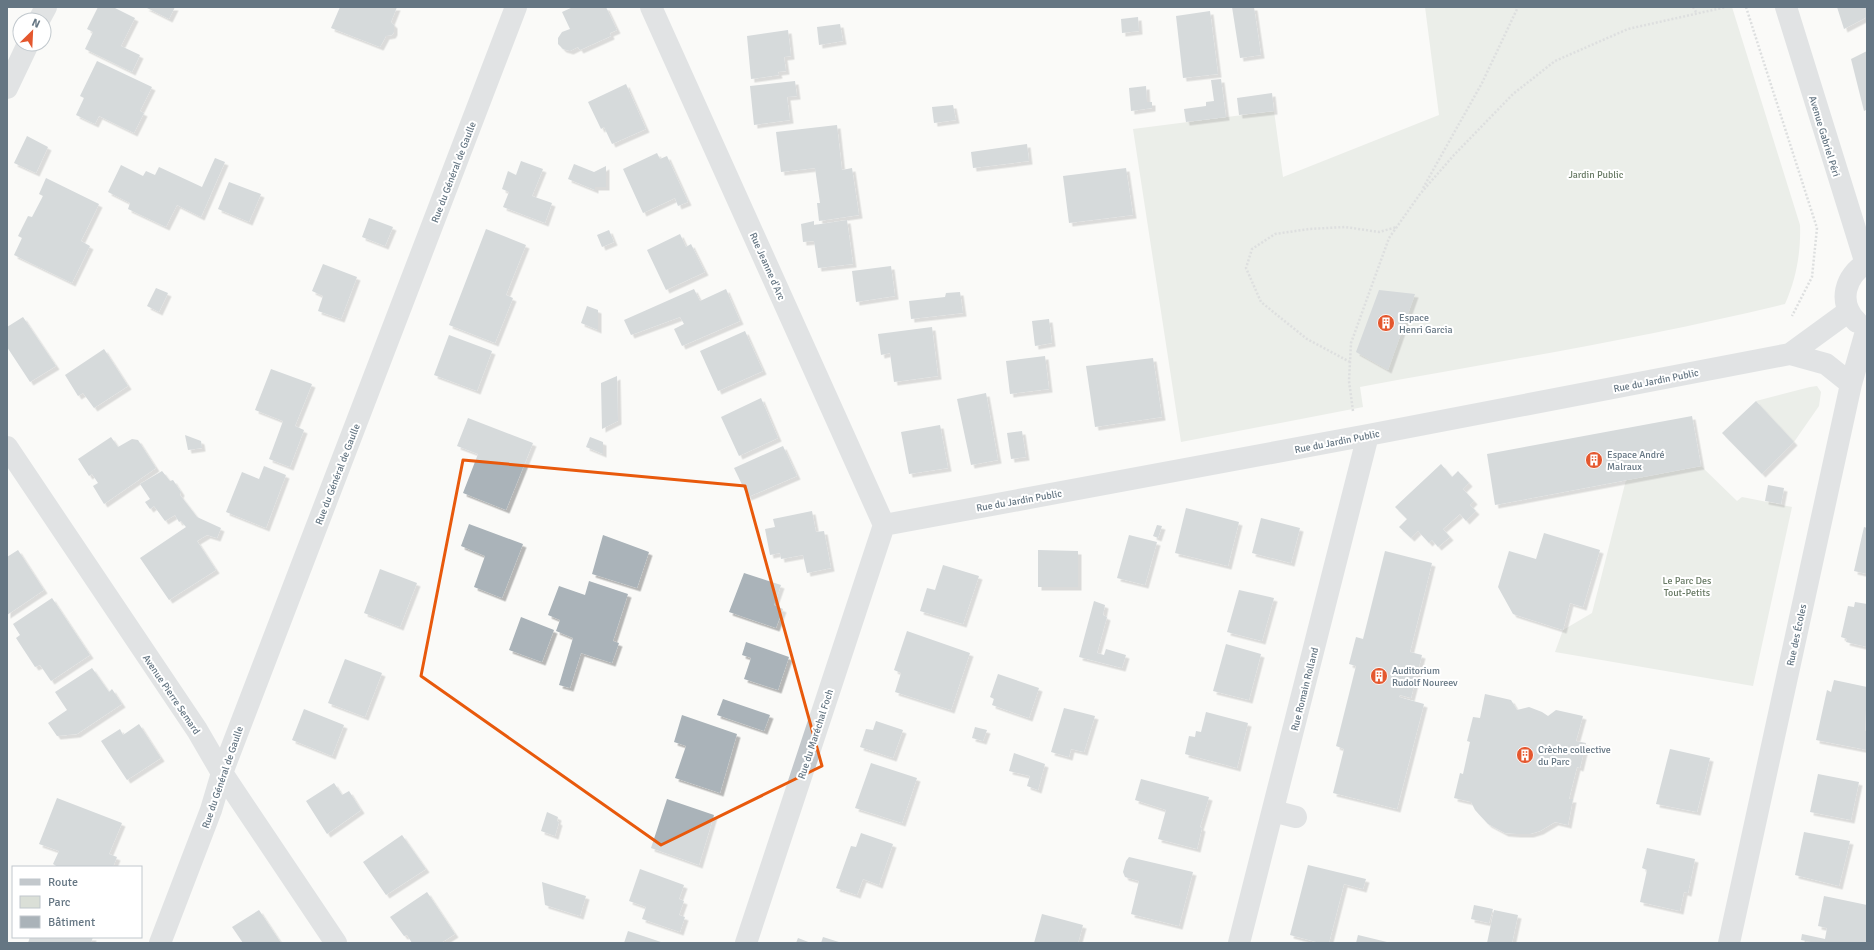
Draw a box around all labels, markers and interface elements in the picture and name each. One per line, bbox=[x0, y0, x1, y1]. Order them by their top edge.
north arrow bbox=[12, 12, 52, 52]
text: N bbox=[30, 16, 42, 31]
street label: Avenue Gabriel Péri bbox=[1806, 94, 1842, 178]
street label: Rue du Général de Gaulle bbox=[429, 120, 479, 225]
park label: Jardin Public bbox=[1568, 169, 1624, 181]
street label: Rue Jeanne d'Arc bbox=[747, 231, 787, 302]
place label: Espace Henri Garcia bbox=[1399, 312, 1453, 336]
building icon: Espace Henri Garcia bbox=[1376, 313, 1396, 333]
street label: Rue du Jardin Public bbox=[1613, 367, 1700, 395]
street label: Rue du Général de Gaulle bbox=[313, 422, 363, 527]
street label: Rue du Jardin Public bbox=[1294, 428, 1381, 456]
place label: Espace André Malraux bbox=[1607, 449, 1665, 473]
building icon: Espace André Malraux bbox=[1584, 450, 1604, 470]
street label: Rue du Jardin Public bbox=[976, 488, 1063, 514]
park label: Le Parc Des Tout-Petits bbox=[1663, 575, 1712, 599]
street label: Rue des Écoles bbox=[1784, 602, 1810, 667]
street label: Rue Romain Rolland bbox=[1289, 646, 1321, 732]
street label: Avenue Pierre Semard bbox=[140, 652, 202, 737]
place label: Auditorium Rudolf Noureev bbox=[1392, 665, 1458, 689]
building icon: Auditorium Rudolf Noureev bbox=[1369, 666, 1389, 686]
street label: Rue du Maréchal Foch bbox=[796, 688, 836, 781]
street label: Rue du Général de Gaulle bbox=[200, 725, 246, 830]
place label: Crèche collective du Parc bbox=[1538, 744, 1611, 768]
building icon: Crèche collective du Parc bbox=[1515, 745, 1535, 765]
legend bbox=[12, 866, 142, 938]
text: Route bbox=[48, 875, 78, 890]
text: Parc bbox=[48, 895, 71, 910]
text: Bâtiment bbox=[48, 915, 95, 930]

